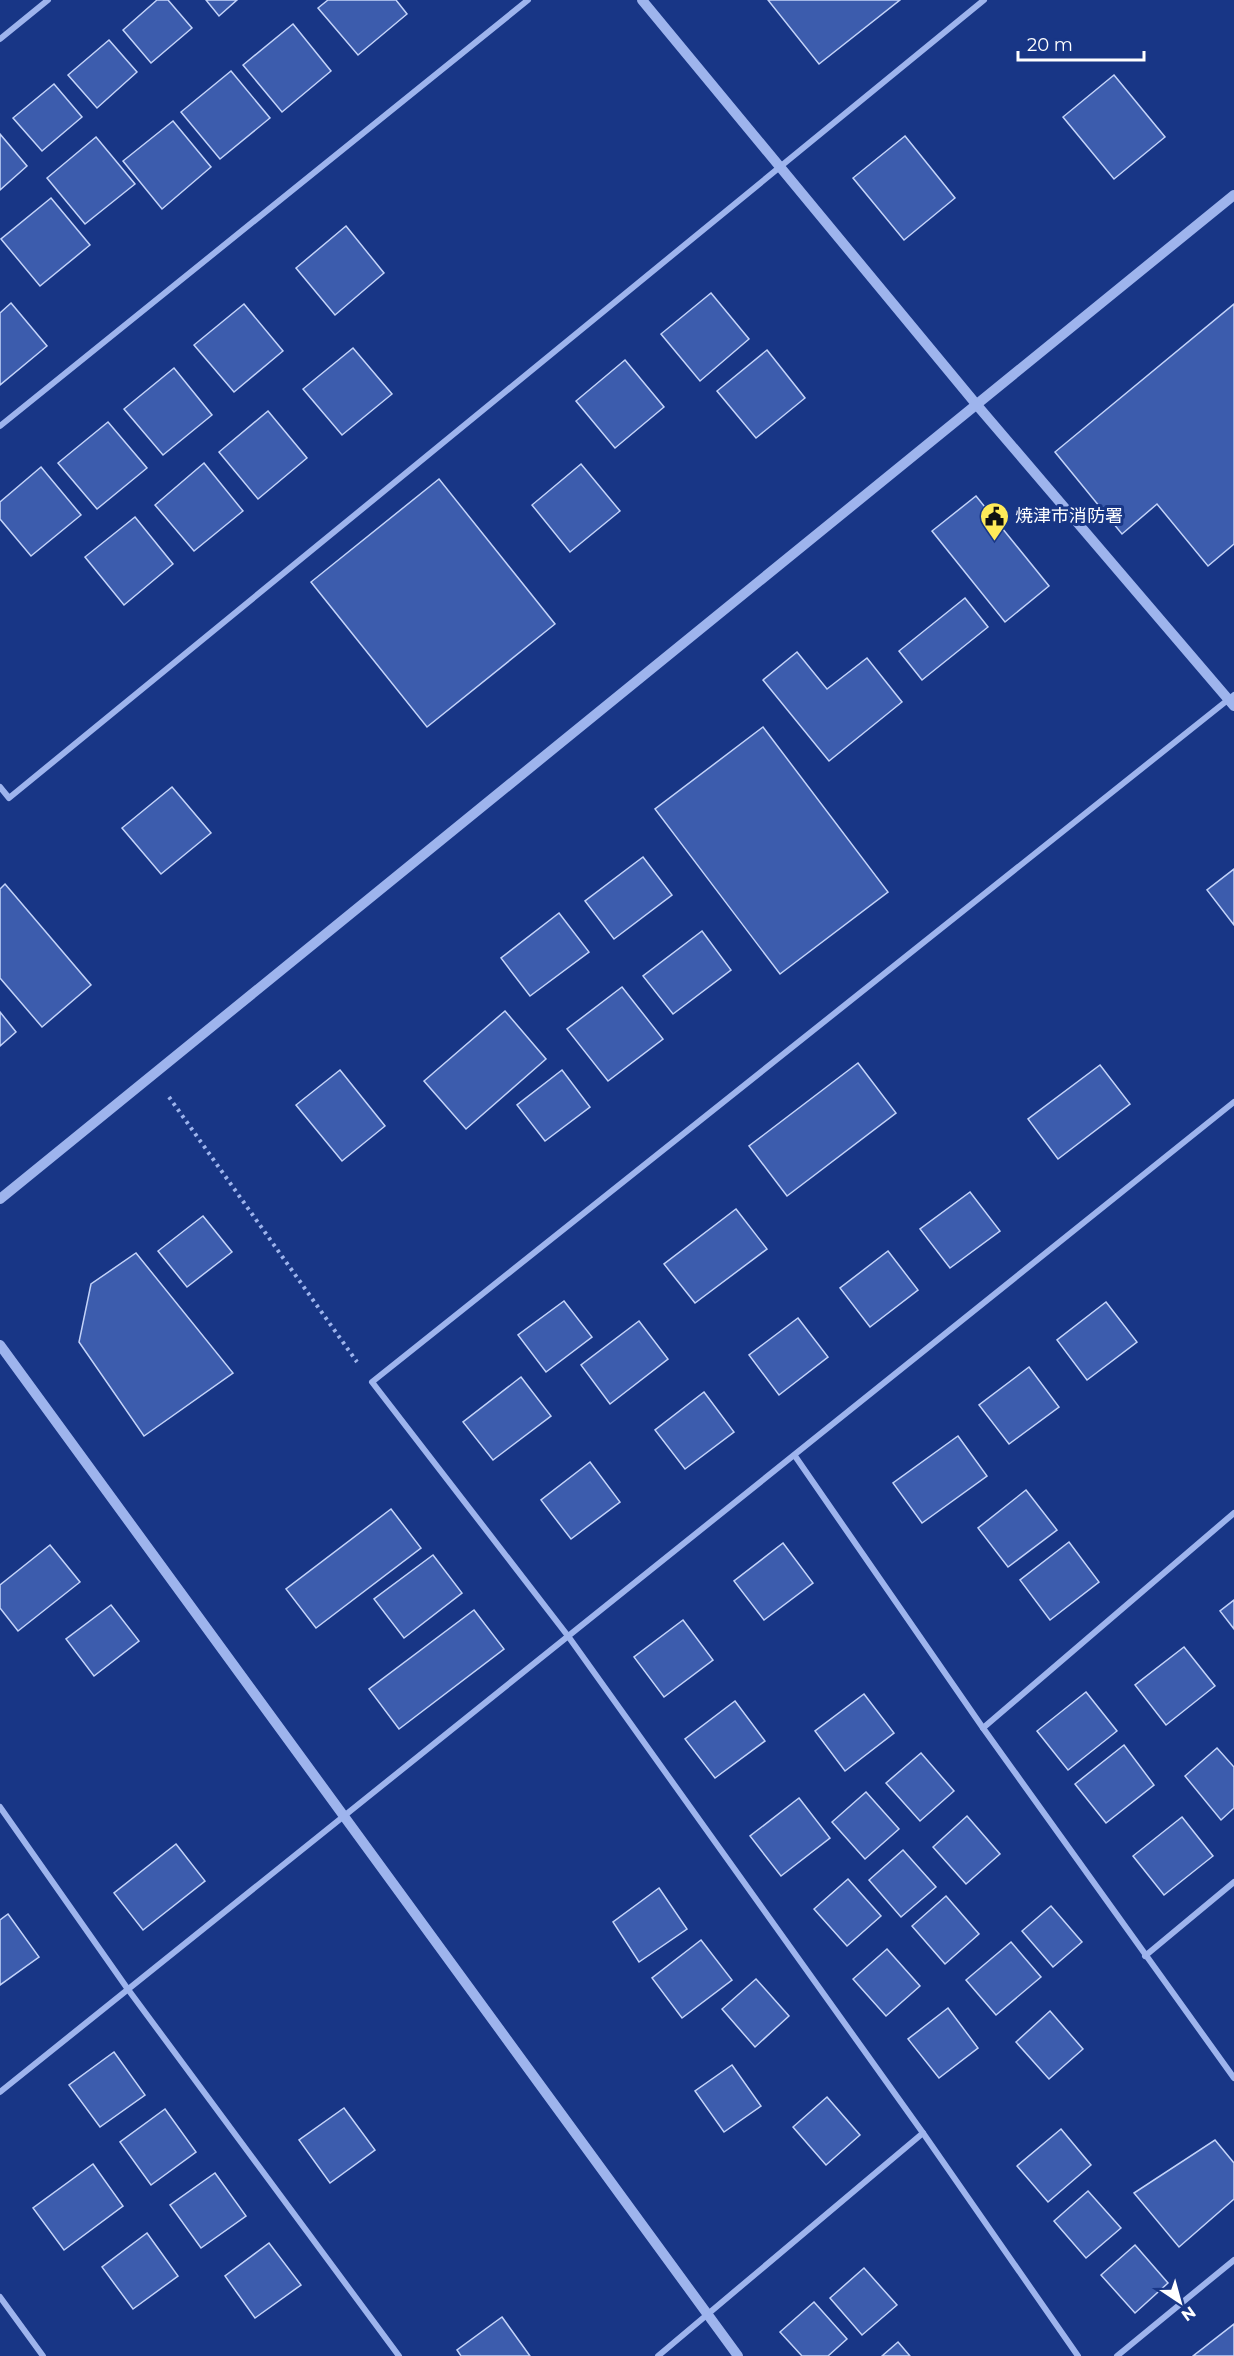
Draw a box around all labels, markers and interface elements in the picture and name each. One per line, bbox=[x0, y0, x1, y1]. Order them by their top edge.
scale bar bbox=[1018, 24, 1144, 62]
text: 20 m bbox=[1027, 34, 1073, 56]
public building icon: 焼津市消防署 bbox=[978, 500, 1010, 542]
place label: 焼津市消防署 bbox=[1015, 505, 1123, 527]
north arrow bbox=[1150, 2272, 1210, 2332]
text: N bbox=[1178, 2302, 1199, 2325]

